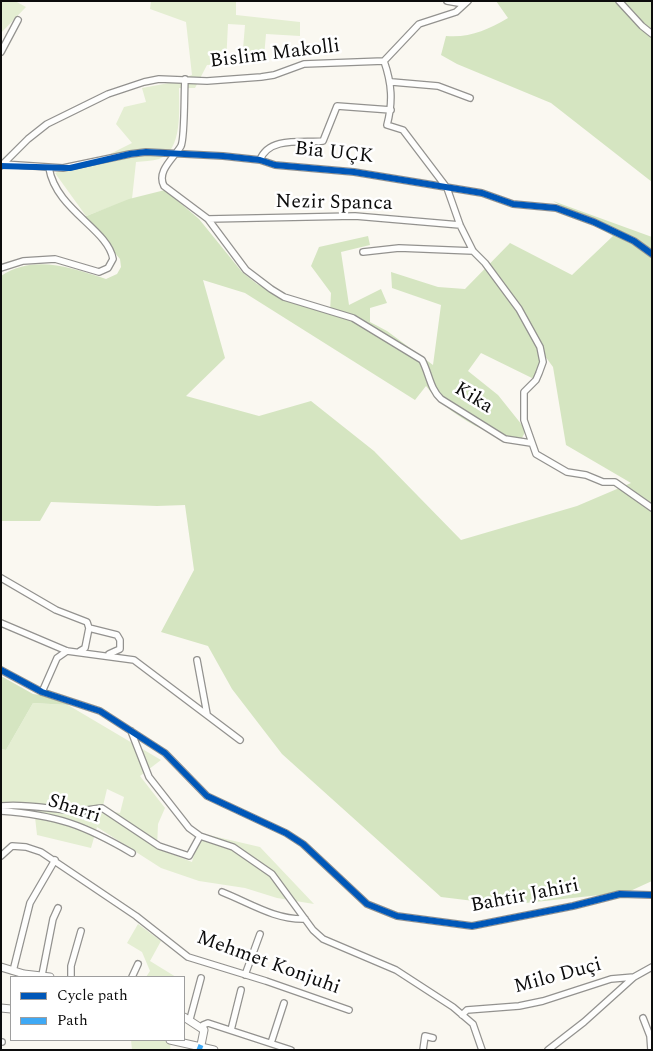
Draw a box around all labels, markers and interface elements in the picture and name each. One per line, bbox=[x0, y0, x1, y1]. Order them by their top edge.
street label: Bislim Makolli bbox=[209, 35, 341, 75]
street label: Bia UÇK bbox=[293, 138, 375, 170]
street label: Nezir Spanca bbox=[275, 191, 393, 217]
street label: Kika bbox=[449, 378, 497, 420]
street label: Sharri bbox=[45, 790, 103, 830]
street label: Bahtir Jahiri bbox=[469, 875, 581, 919]
street label: Mehmet Konjuhi bbox=[193, 927, 343, 1001]
street label: Milo Duçi bbox=[512, 954, 604, 1000]
legend bbox=[10, 976, 185, 1041]
text: Cycle path bbox=[57, 984, 128, 1007]
text: Path bbox=[57, 1009, 88, 1032]

